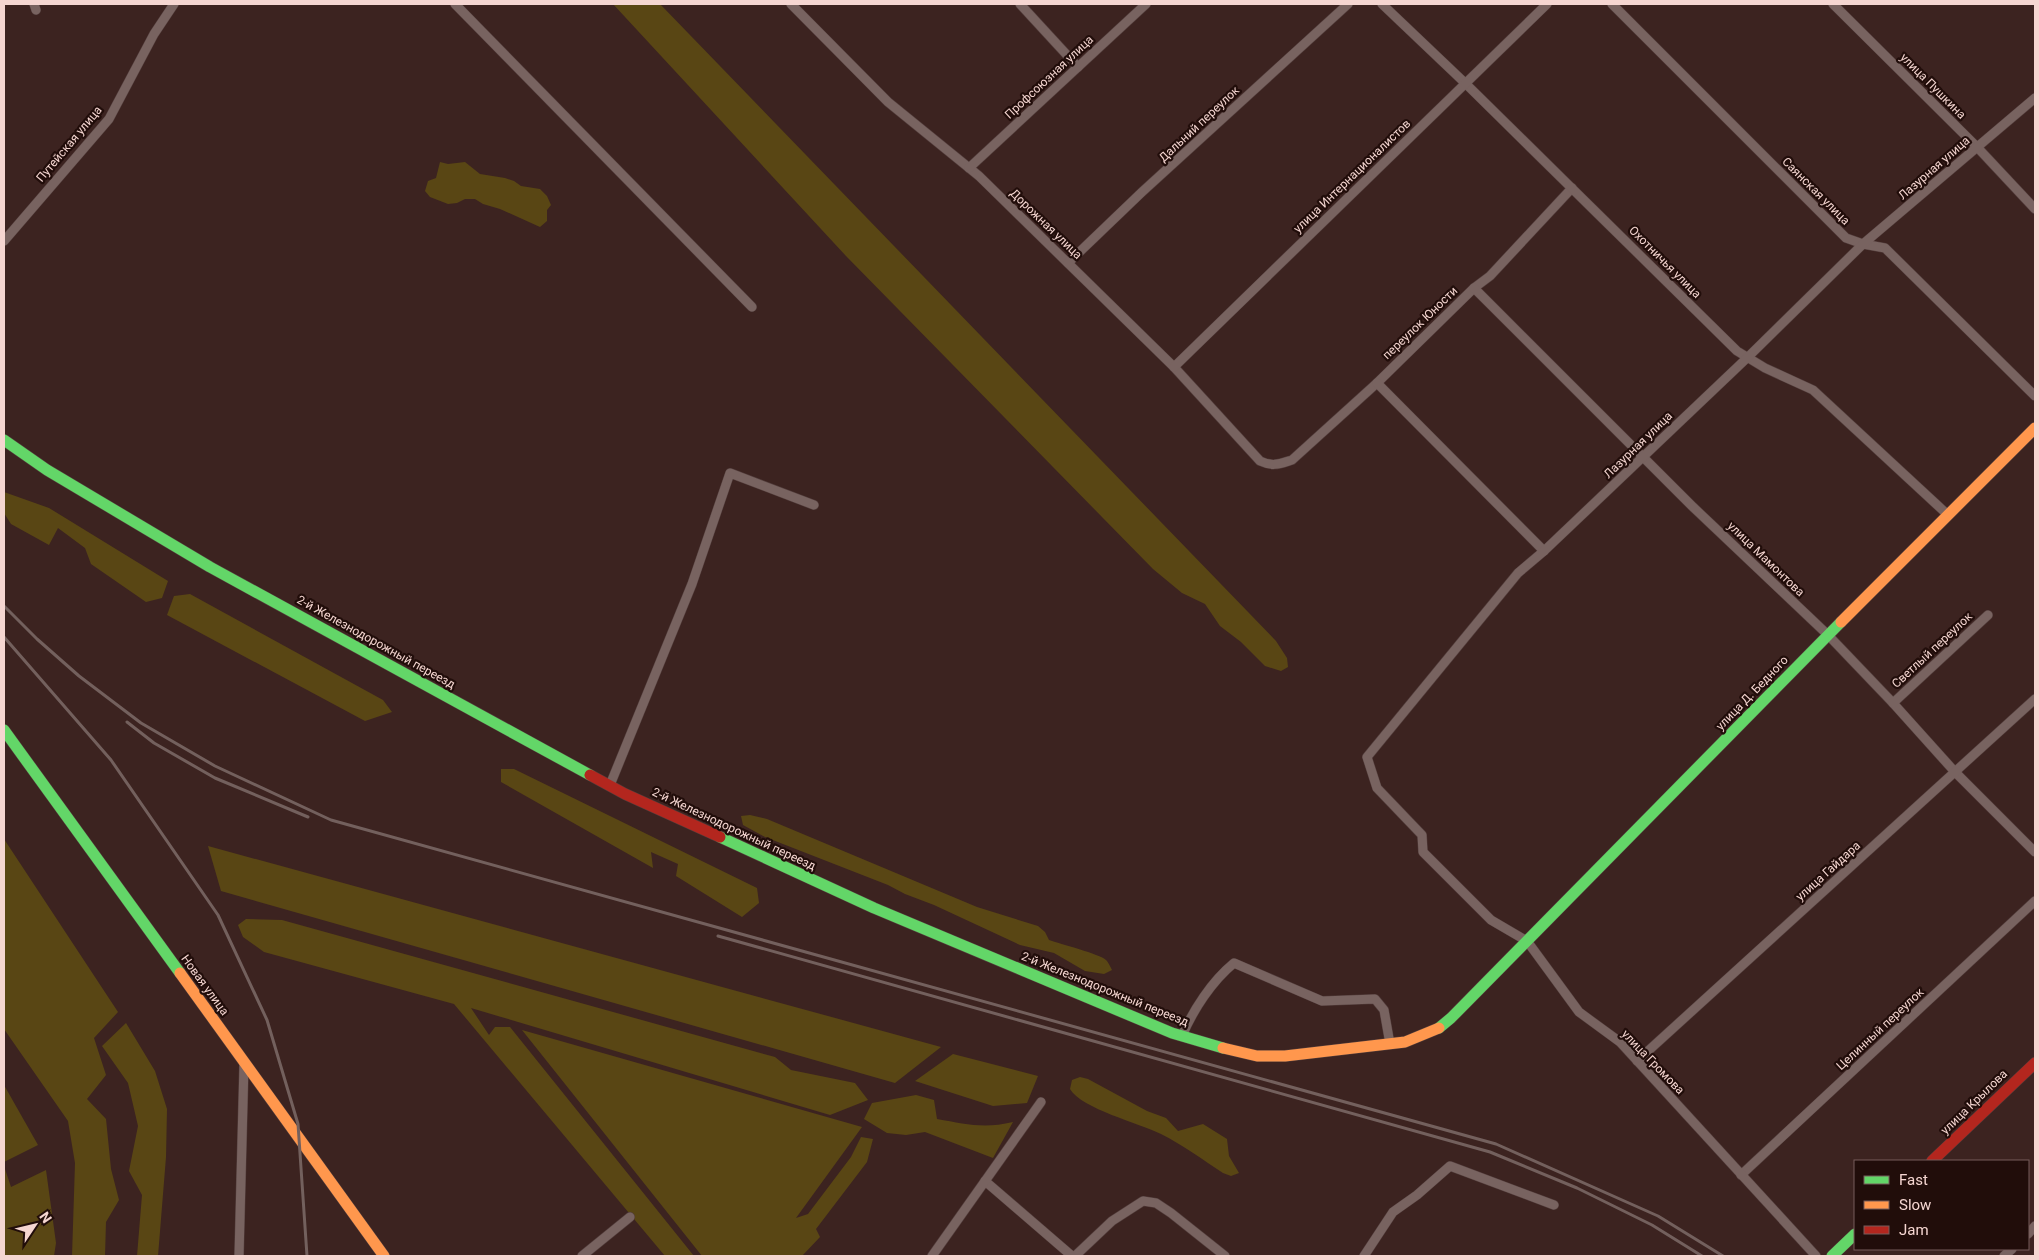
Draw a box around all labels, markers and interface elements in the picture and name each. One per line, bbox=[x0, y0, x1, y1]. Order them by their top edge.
street label: Профсоюзная улица bbox=[1002, 32, 1096, 122]
street label: улица Пушкина bbox=[1897, 50, 1969, 122]
street label: Дальний переулок bbox=[1156, 83, 1242, 165]
street label: Путейская улица bbox=[33, 103, 105, 185]
street label: улица Интернационалистов bbox=[1291, 116, 1413, 236]
street label: Лазурная улица bbox=[1896, 133, 1972, 203]
street label: Саянская улица bbox=[1779, 154, 1853, 228]
street label: Дорожная улица bbox=[1007, 186, 1085, 262]
street label: Охотничья улица bbox=[1626, 223, 1704, 301]
street label: переулок Юности bbox=[1380, 284, 1460, 362]
street label: Лазурная улица bbox=[1601, 409, 1675, 481]
street label: улица Мамонтова bbox=[1725, 519, 1807, 599]
street label: 2-й Железнодорожный переезд bbox=[294, 593, 458, 691]
street label: Светлый переулок bbox=[1889, 609, 1975, 691]
street label: улица Д. Бедного bbox=[1713, 653, 1791, 733]
street label: 2-й Железнодорожный переезд bbox=[650, 785, 818, 873]
street label: улица Гайдара bbox=[1793, 838, 1863, 904]
street label: 2-й Железнодорожный переезд bbox=[1019, 949, 1191, 1029]
street label: Новая улица bbox=[178, 952, 232, 1018]
street label: Целинный переулок bbox=[1834, 985, 1927, 1073]
street label: улица Громова bbox=[1619, 1027, 1687, 1097]
street label: улица Крылова bbox=[1938, 1067, 2010, 1137]
legend bbox=[1854, 1160, 2029, 1250]
text: Fast bbox=[1899, 1171, 1928, 1189]
text: Slow bbox=[1899, 1196, 1931, 1214]
north arrow bbox=[10, 1200, 60, 1250]
text: N bbox=[36, 1209, 55, 1226]
text: Jam bbox=[1899, 1221, 1929, 1239]

